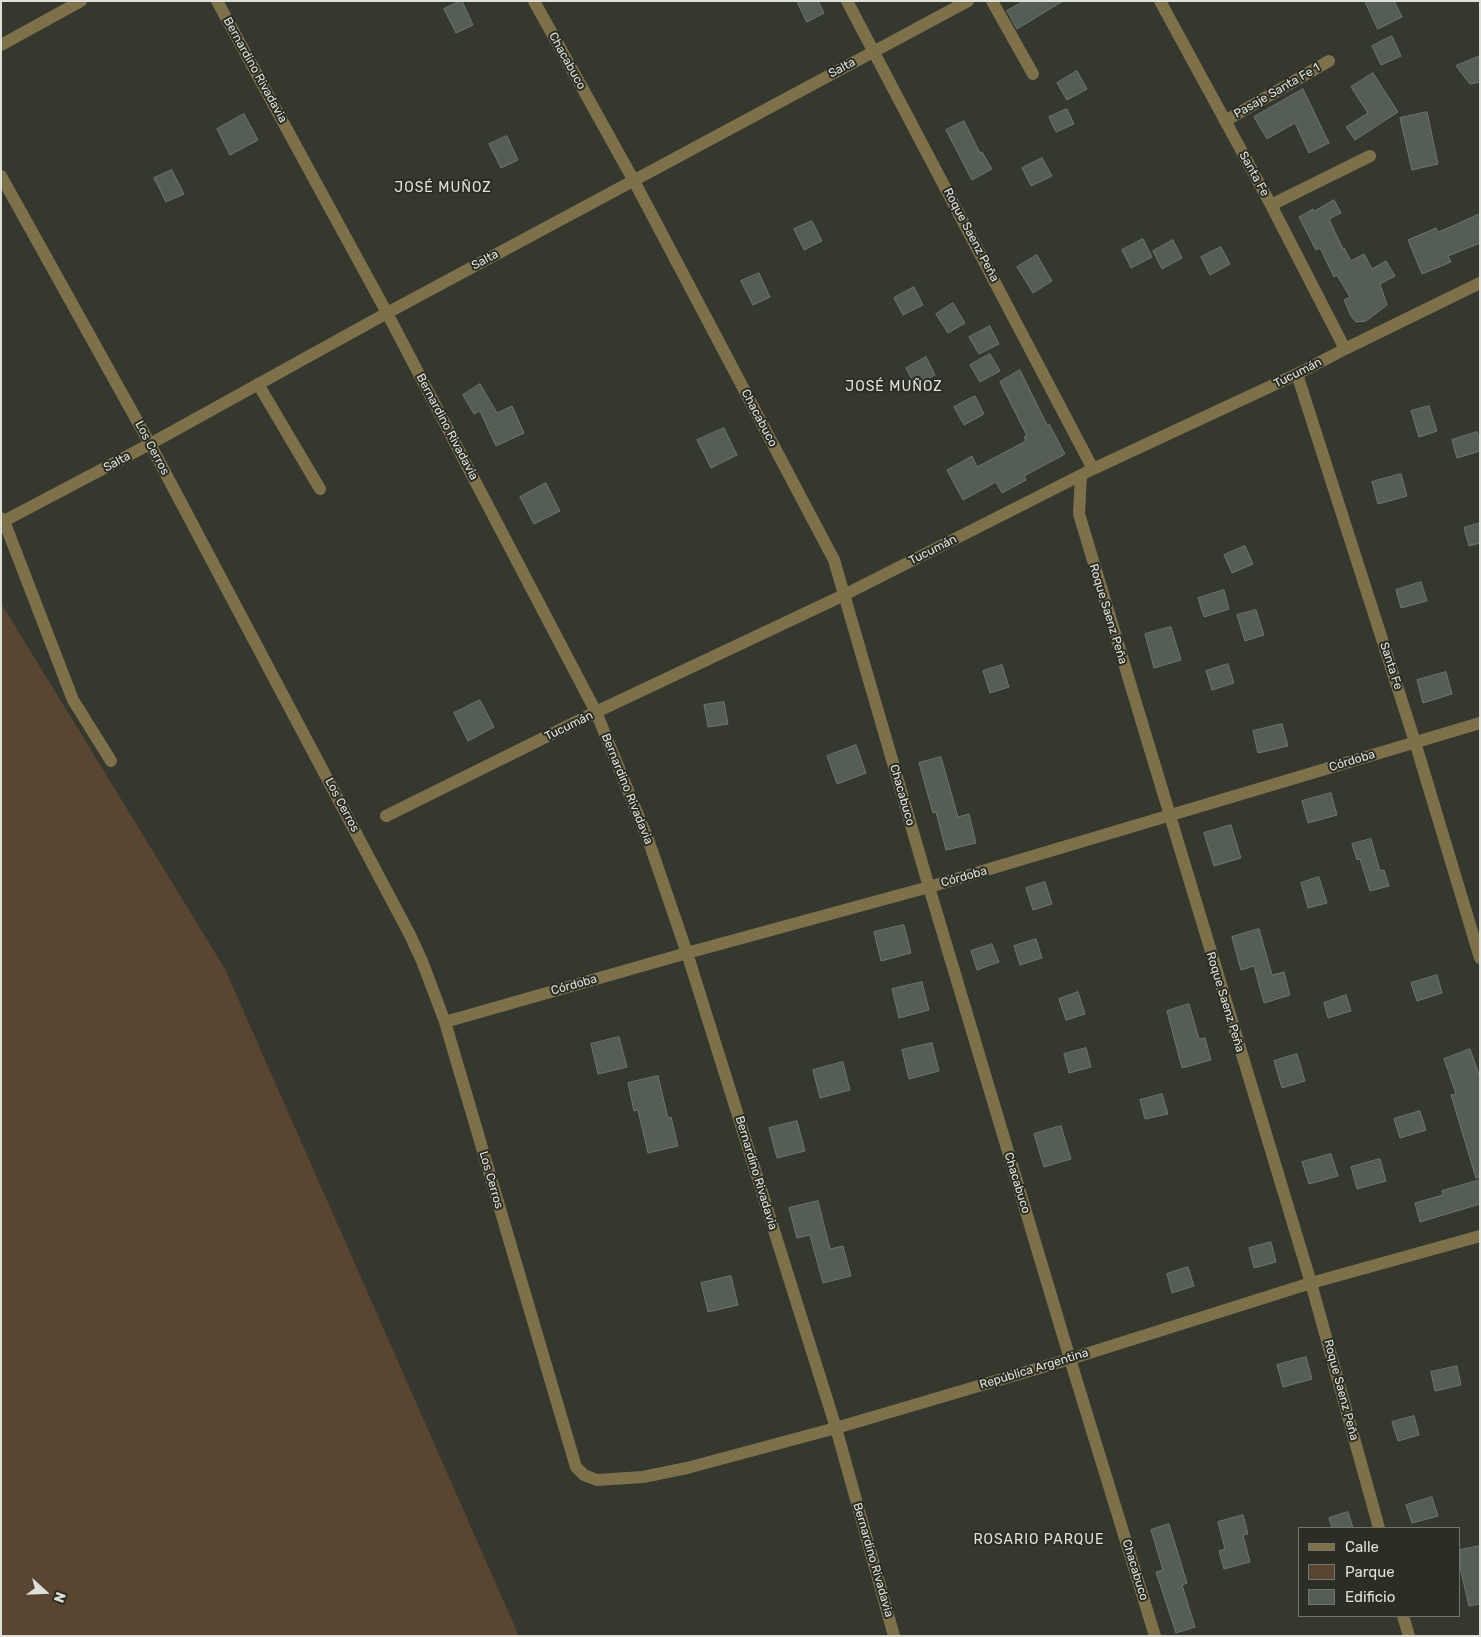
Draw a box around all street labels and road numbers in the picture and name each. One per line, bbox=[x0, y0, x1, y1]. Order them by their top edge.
street label: Bernardino Rivadavia bbox=[220, 15, 290, 125]
street label: Chacabuco bbox=[545, 30, 589, 92]
street label: Salta bbox=[826, 55, 858, 81]
street label: Pasaje Santa Fe 1 bbox=[1231, 61, 1323, 121]
street label: Santa Fe bbox=[1236, 149, 1272, 199]
street label: Roque Saenz Peña bbox=[940, 186, 1002, 284]
street label: Salta bbox=[469, 247, 501, 273]
street label: Tucumán bbox=[1272, 355, 1324, 391]
street label: Bernardino Rivadavia bbox=[413, 371, 481, 483]
street label: Chacabuco bbox=[738, 387, 780, 449]
street label: Los Cerros bbox=[132, 418, 172, 478]
street label: Salta bbox=[101, 449, 133, 475]
street label: Tucumán bbox=[907, 532, 959, 568]
street label: Roque Saenz Peña bbox=[1086, 562, 1130, 666]
street label: Santa Fe bbox=[1377, 640, 1405, 692]
street label: Tucumán bbox=[543, 708, 595, 744]
street label: Bernardino Rivadavia bbox=[598, 731, 656, 847]
street label: Córdoba bbox=[1327, 747, 1377, 775]
street label: Chacabuco bbox=[886, 763, 918, 827]
street label: Los Cerros bbox=[322, 775, 362, 835]
street label: Córdoba bbox=[939, 864, 989, 890]
street label: Roque Saenz Peña bbox=[1203, 950, 1247, 1054]
street label: Córdoba bbox=[549, 972, 599, 998]
street label: Bernardino Rivadavia bbox=[732, 1114, 780, 1232]
street label: Los Cerros bbox=[476, 1150, 506, 1210]
street label: Chacabuco bbox=[1001, 1151, 1033, 1215]
street label: Roque Saenz Peña bbox=[1321, 1338, 1361, 1442]
street label: República Argentina bbox=[978, 1346, 1090, 1392]
street label: Bernardino Rivadavia bbox=[850, 1501, 896, 1619]
street label: Chacabuco bbox=[1119, 1538, 1151, 1602]

